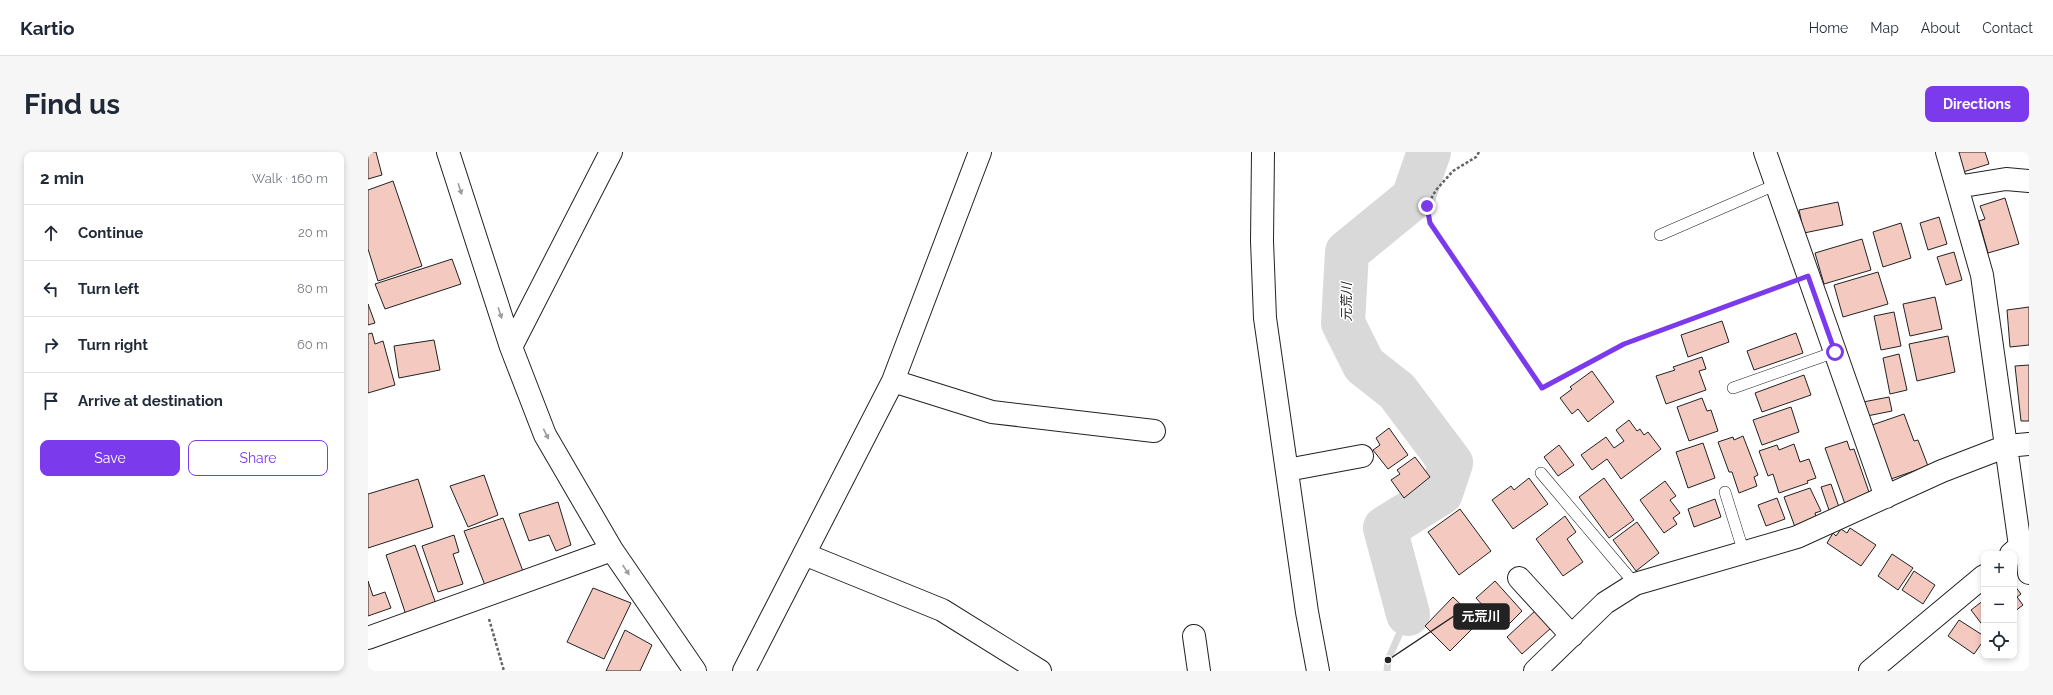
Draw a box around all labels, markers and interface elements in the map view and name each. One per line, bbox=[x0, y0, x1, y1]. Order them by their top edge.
text: Kartio bbox=[20, 17, 75, 39]
text: Home bbox=[1809, 20, 1848, 36]
text: Map bbox=[1870, 20, 1899, 36]
text: About bbox=[1921, 20, 1960, 36]
text: Contact bbox=[1982, 20, 2033, 36]
button: Directions bbox=[1925, 86, 2029, 122]
text: Find us bbox=[24, 88, 120, 121]
text: 2 min bbox=[40, 168, 84, 188]
text: Walk · 160 m bbox=[252, 171, 328, 186]
one-way arrow bbox=[457, 183, 463, 195]
route end bbox=[1418, 197, 1436, 215]
icon: ahead bbox=[40, 222, 62, 244]
text: Continue bbox=[78, 224, 143, 242]
text: 20 m bbox=[298, 225, 328, 240]
icon: left bbox=[40, 278, 62, 300]
text: Turn left bbox=[78, 280, 139, 298]
text: 80 m bbox=[297, 281, 328, 296]
water label: 元荒川 bbox=[1339, 281, 1354, 322]
one-way arrow bbox=[497, 307, 503, 319]
icon: right bbox=[40, 334, 62, 356]
text: Turn right bbox=[78, 336, 148, 354]
text: 60 m bbox=[297, 337, 328, 352]
route start bbox=[1826, 343, 1844, 361]
icon: arrive bbox=[40, 390, 62, 412]
text: Arrive at destination bbox=[78, 392, 223, 410]
one-way arrow bbox=[542, 429, 549, 440]
button: Save bbox=[40, 440, 180, 476]
button: Share bbox=[188, 440, 328, 476]
map controls bbox=[1981, 551, 2017, 659]
button: + bbox=[1981, 551, 2017, 587]
one-way arrow bbox=[622, 565, 630, 576]
button: − bbox=[1981, 587, 2017, 623]
callout: 元荒川 bbox=[1454, 604, 1509, 629]
text: 元荒川 bbox=[1461, 609, 1501, 624]
button: locate bbox=[1981, 623, 2017, 659]

